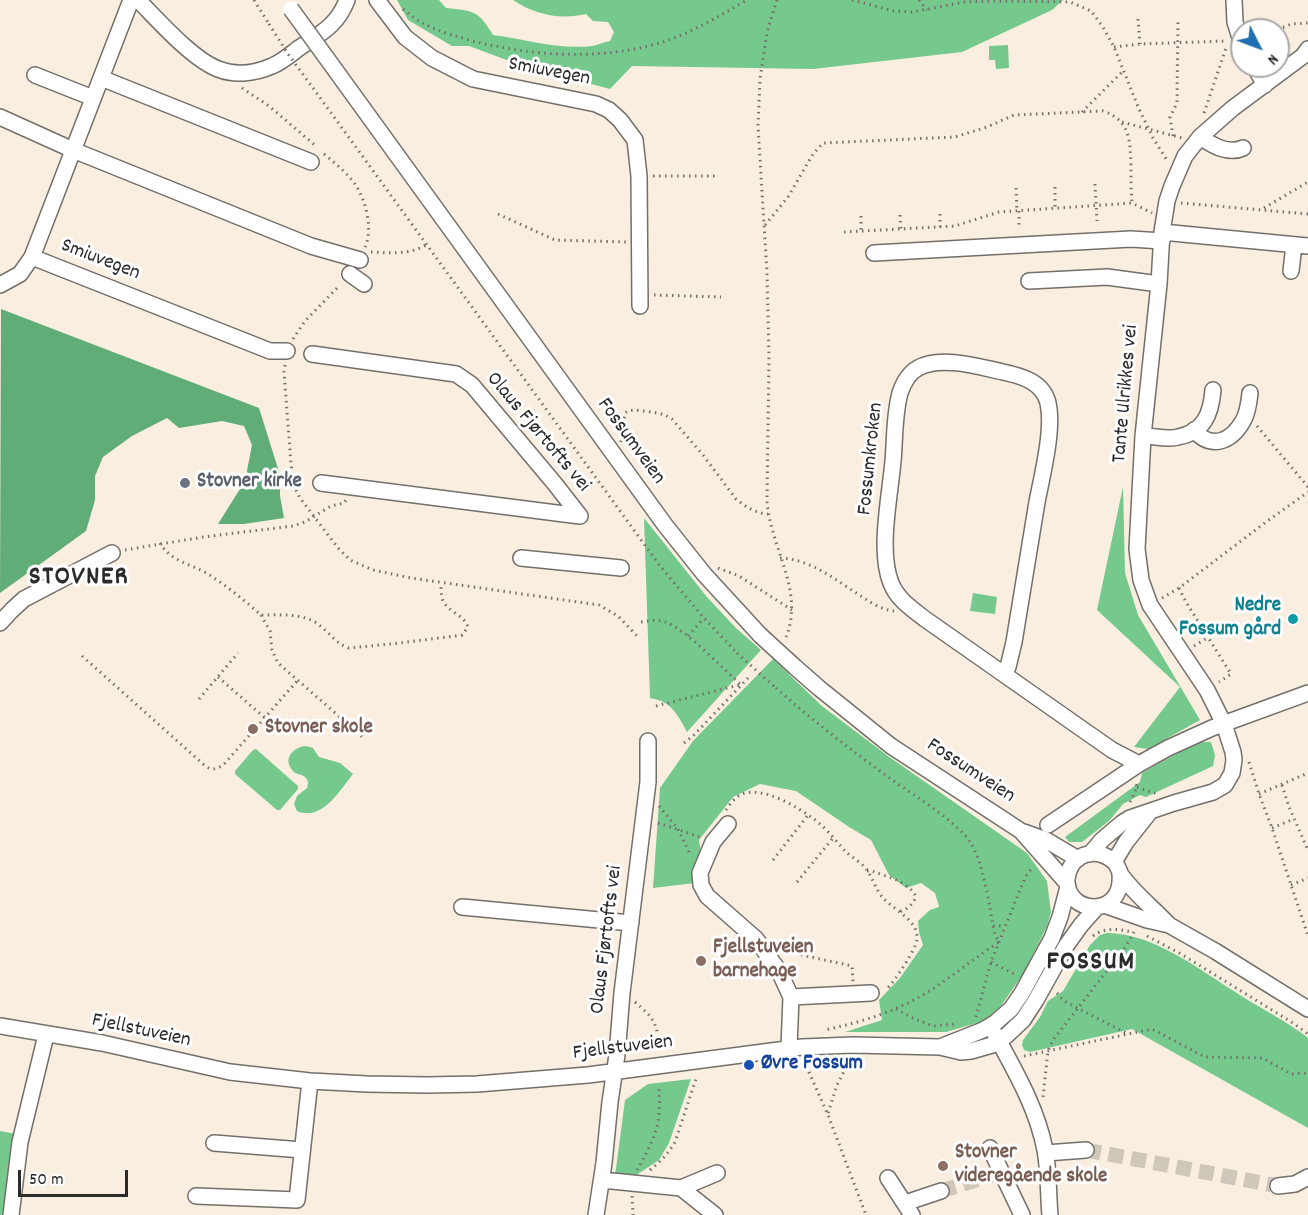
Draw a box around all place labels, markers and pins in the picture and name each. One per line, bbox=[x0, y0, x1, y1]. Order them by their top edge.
place label: Stovner kirke bbox=[197, 470, 302, 496]
marker: Stovner kirke bbox=[178, 476, 192, 490]
place label: Nedre Fossum gård bbox=[1179, 594, 1281, 644]
marker: Nedre Fossum gård bbox=[1286, 612, 1300, 626]
place label: Stovner skole bbox=[265, 716, 373, 742]
marker: Stovner skole bbox=[246, 722, 260, 736]
place label: Fjellstuveien barnehage bbox=[713, 936, 814, 986]
marker: Fjellstuveien barnehage bbox=[694, 954, 708, 968]
place label: Øvre Fossum bbox=[761, 1052, 863, 1078]
marker: Øvre Fossum bbox=[742, 1058, 756, 1072]
place label: Stovner videregående skole bbox=[955, 1141, 1107, 1191]
marker: Stovner videregående skole bbox=[936, 1159, 950, 1173]

